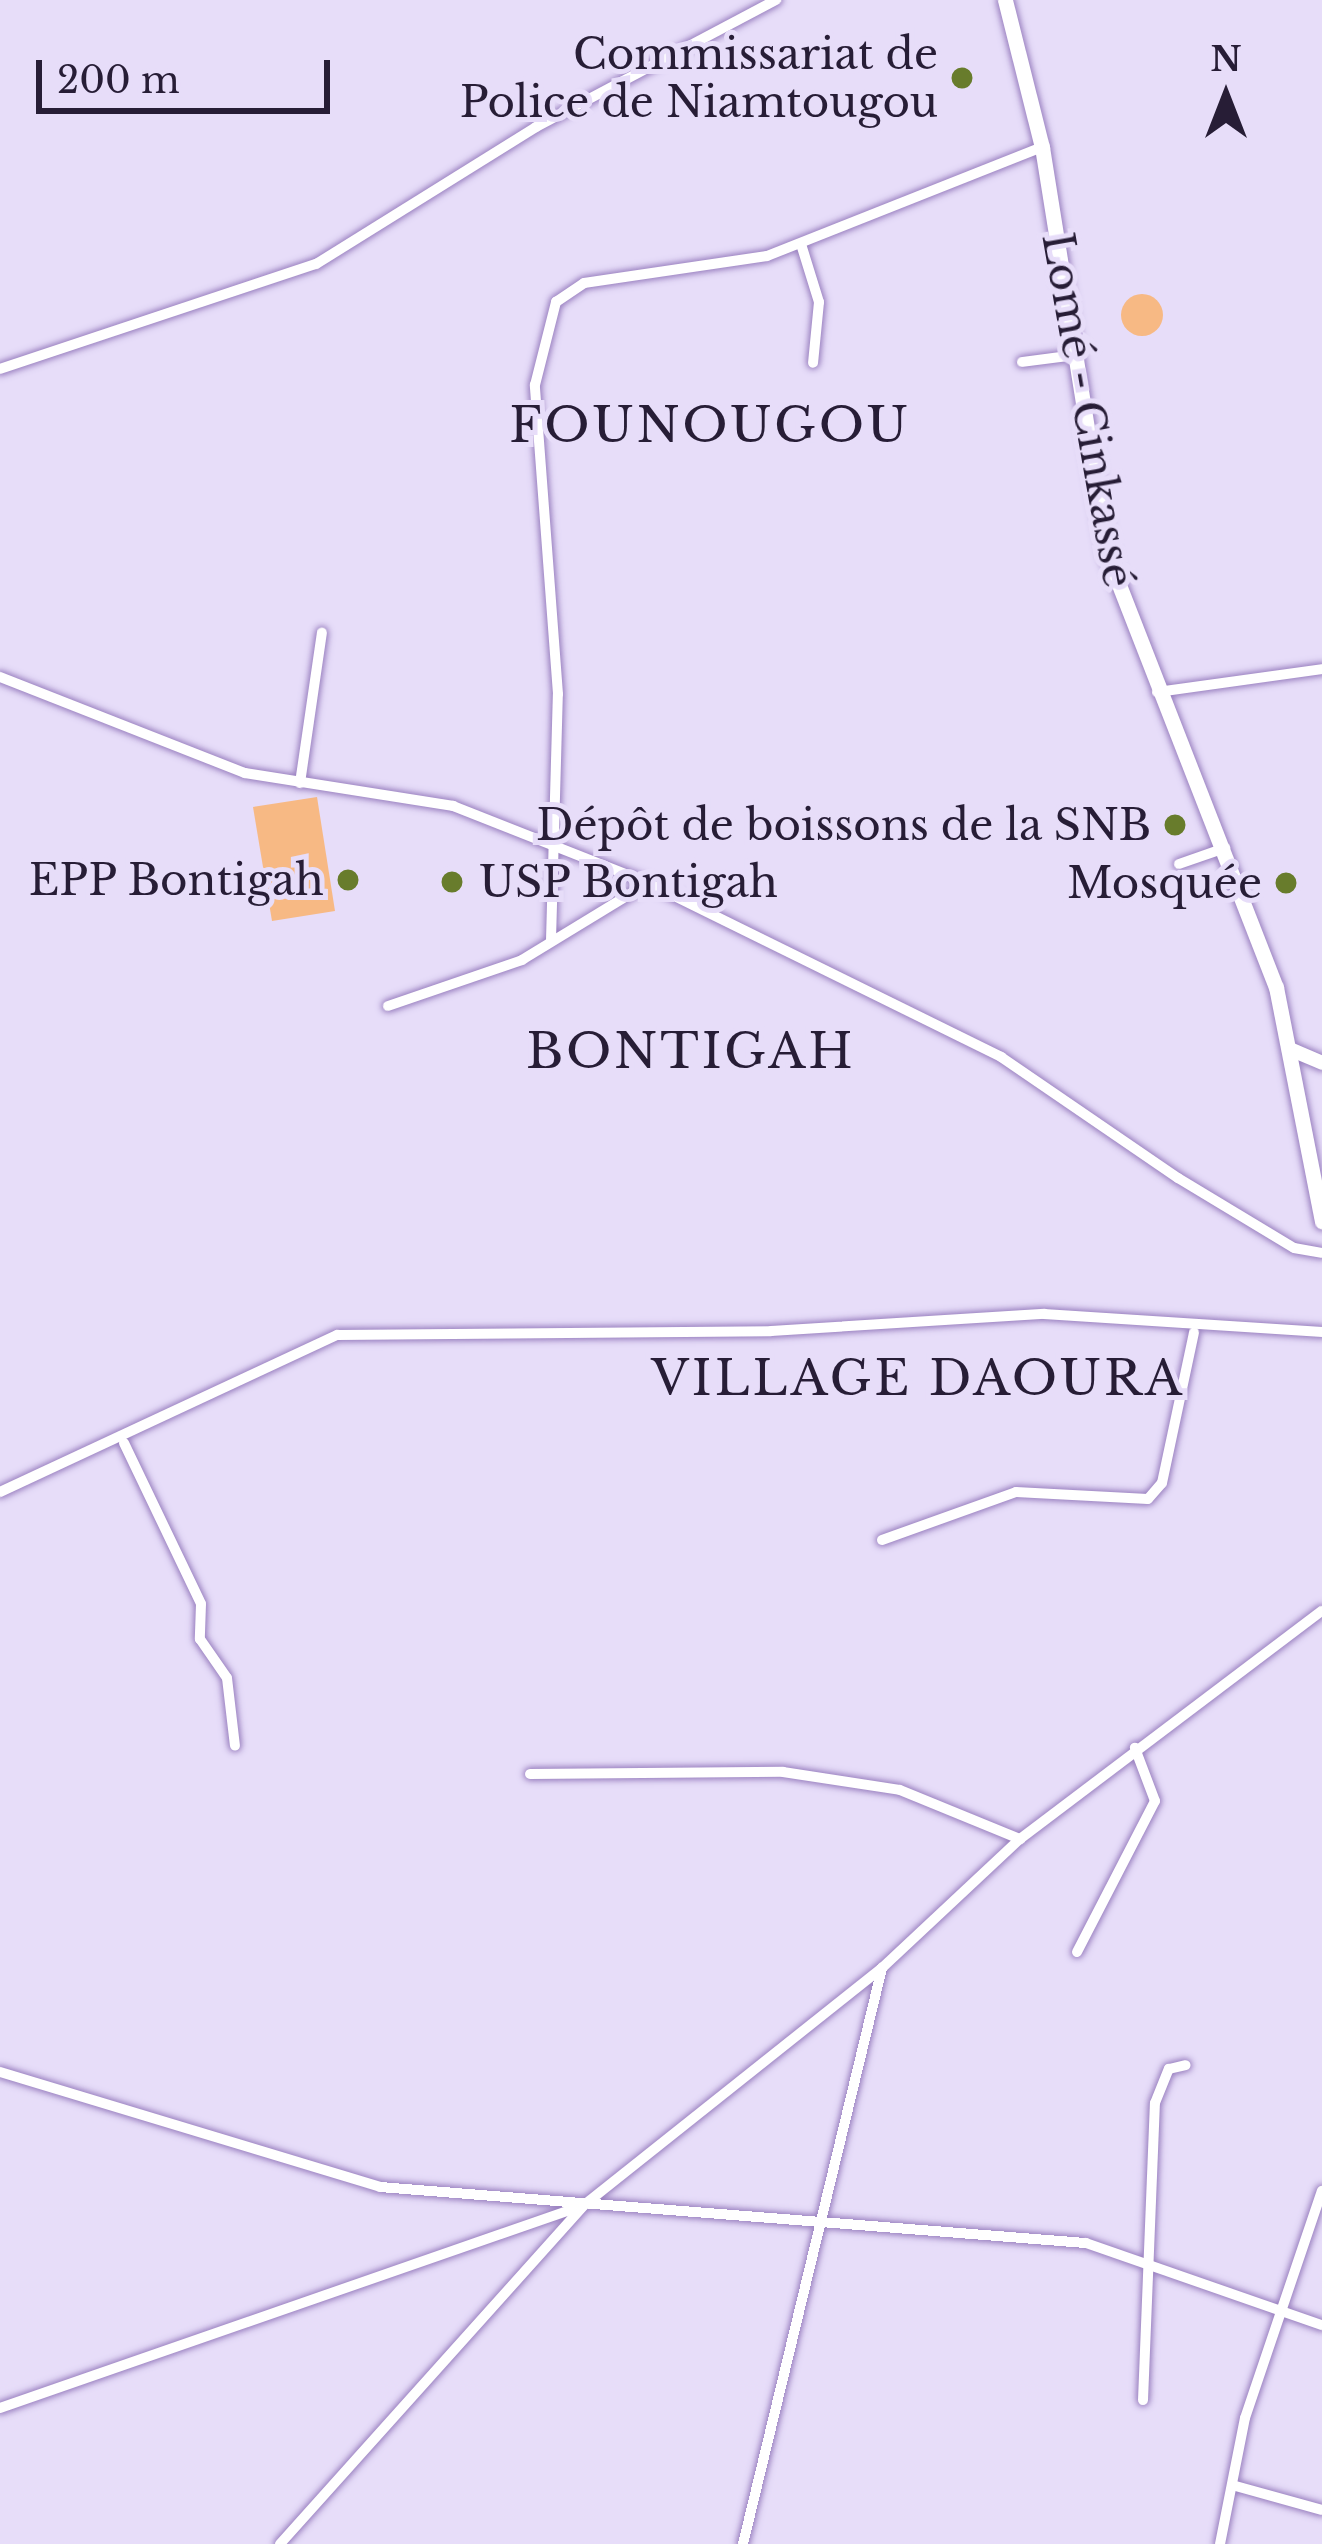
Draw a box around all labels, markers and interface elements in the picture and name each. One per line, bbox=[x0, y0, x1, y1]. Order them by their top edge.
place label: Commissariat de Police de Niamtougou bbox=[460, 29, 938, 128]
scale bar bbox=[42, 36, 336, 110]
north arrow bbox=[1166, 36, 1286, 156]
text: N bbox=[1210, 39, 1242, 80]
text: 200 m bbox=[57, 58, 180, 103]
marker: Commissariat de Police de Niamtougou bbox=[949, 65, 975, 91]
street label: Lomé - Cinkassé bbox=[1032, 229, 1144, 591]
district label: FOUNOUGOU bbox=[509, 397, 911, 455]
place label: Dépôt de boissons de la SNB bbox=[536, 800, 1151, 850]
marker: Dépôt de boissons de la SNB bbox=[1162, 812, 1188, 838]
place label: EPP Bontigah bbox=[28, 855, 324, 905]
place label: USP Bontigah bbox=[479, 857, 779, 907]
place label: Mosquée bbox=[1067, 858, 1262, 908]
marker: USP Bontigah bbox=[436, 866, 468, 898]
marker: EPP Bontigah bbox=[335, 867, 361, 893]
marker: Mosquée bbox=[1273, 870, 1299, 896]
district label: BONTIGAH bbox=[526, 1023, 856, 1081]
district label: VILLAGE DAOURA bbox=[651, 1350, 1185, 1408]

